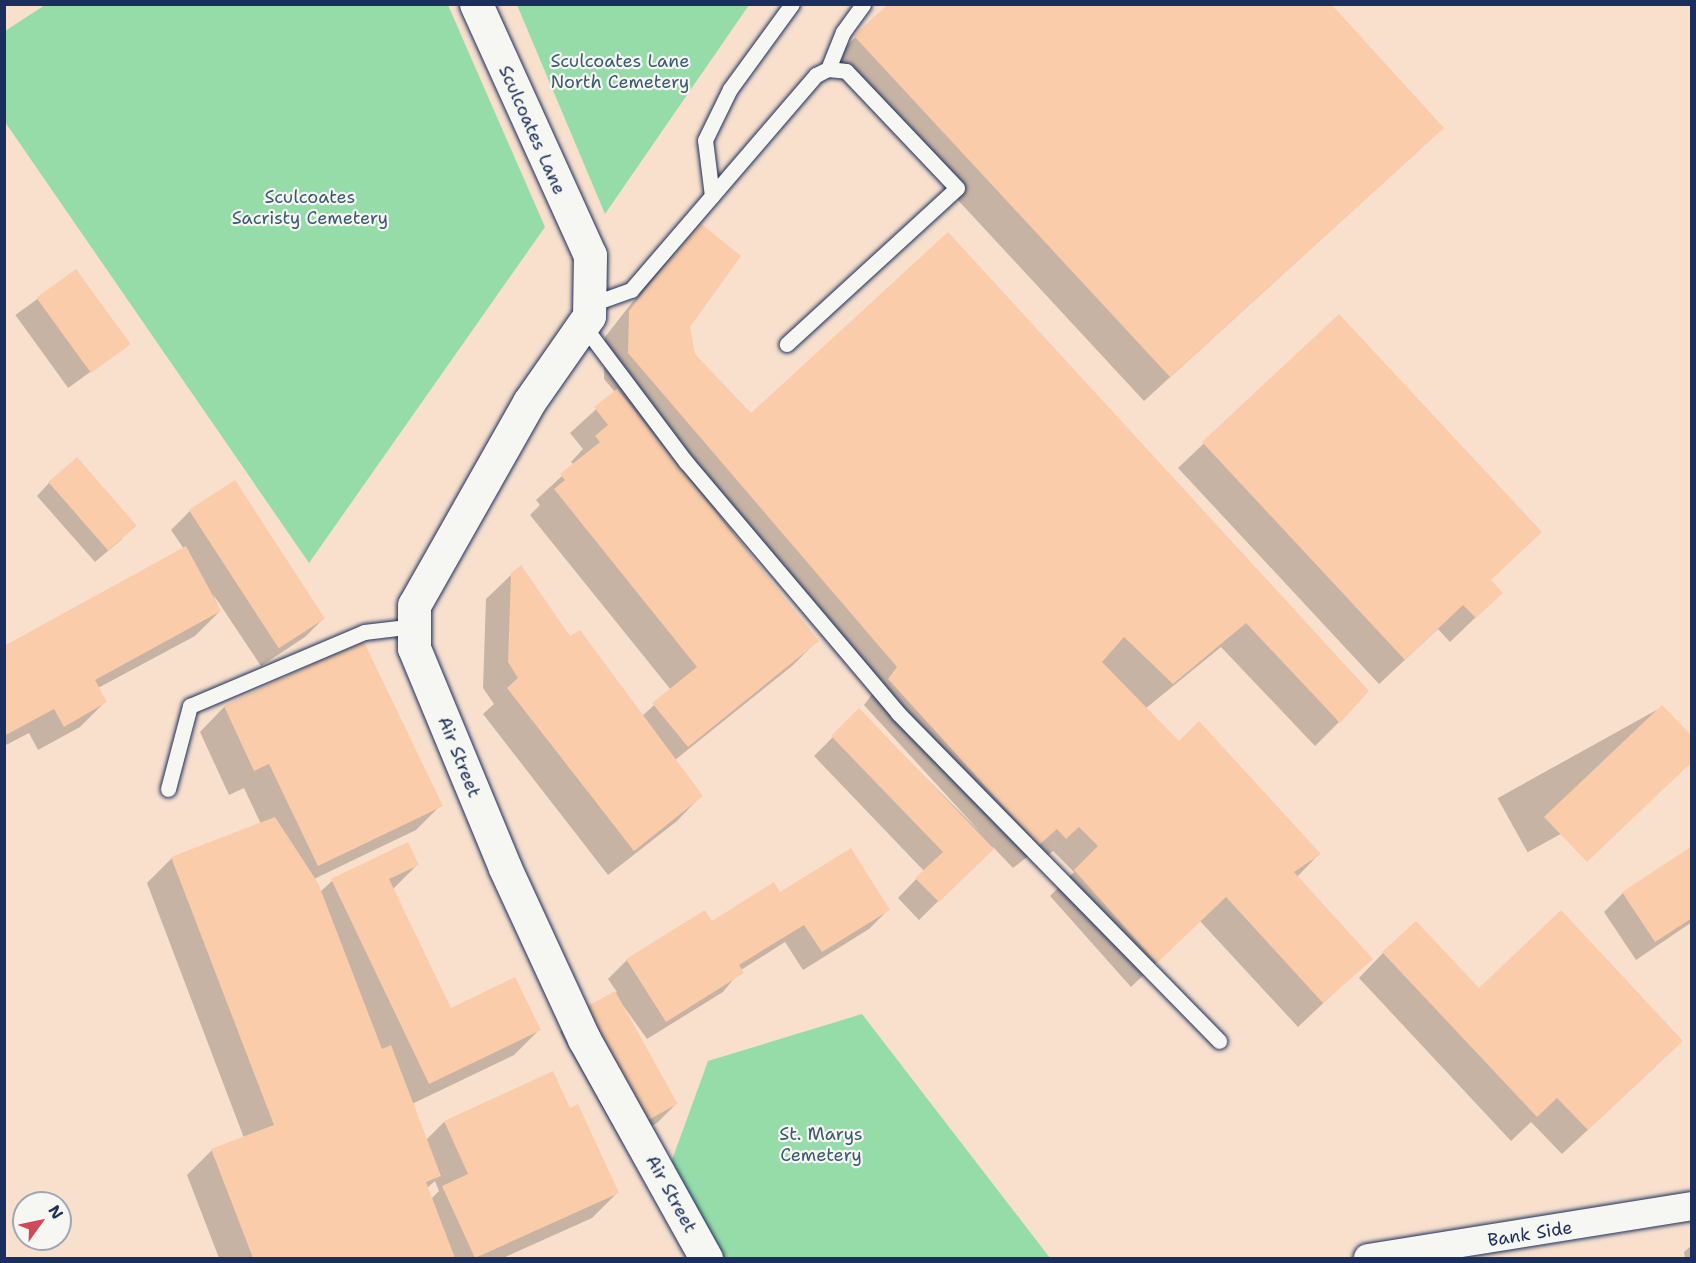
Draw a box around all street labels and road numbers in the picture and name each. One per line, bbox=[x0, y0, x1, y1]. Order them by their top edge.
street label: Sculcoates Lane bbox=[494, 62, 570, 198]
street label: Air Street bbox=[433, 713, 485, 801]
street label: Air Street bbox=[641, 1151, 701, 1237]
street label: Bank Side bbox=[1486, 1217, 1574, 1251]

